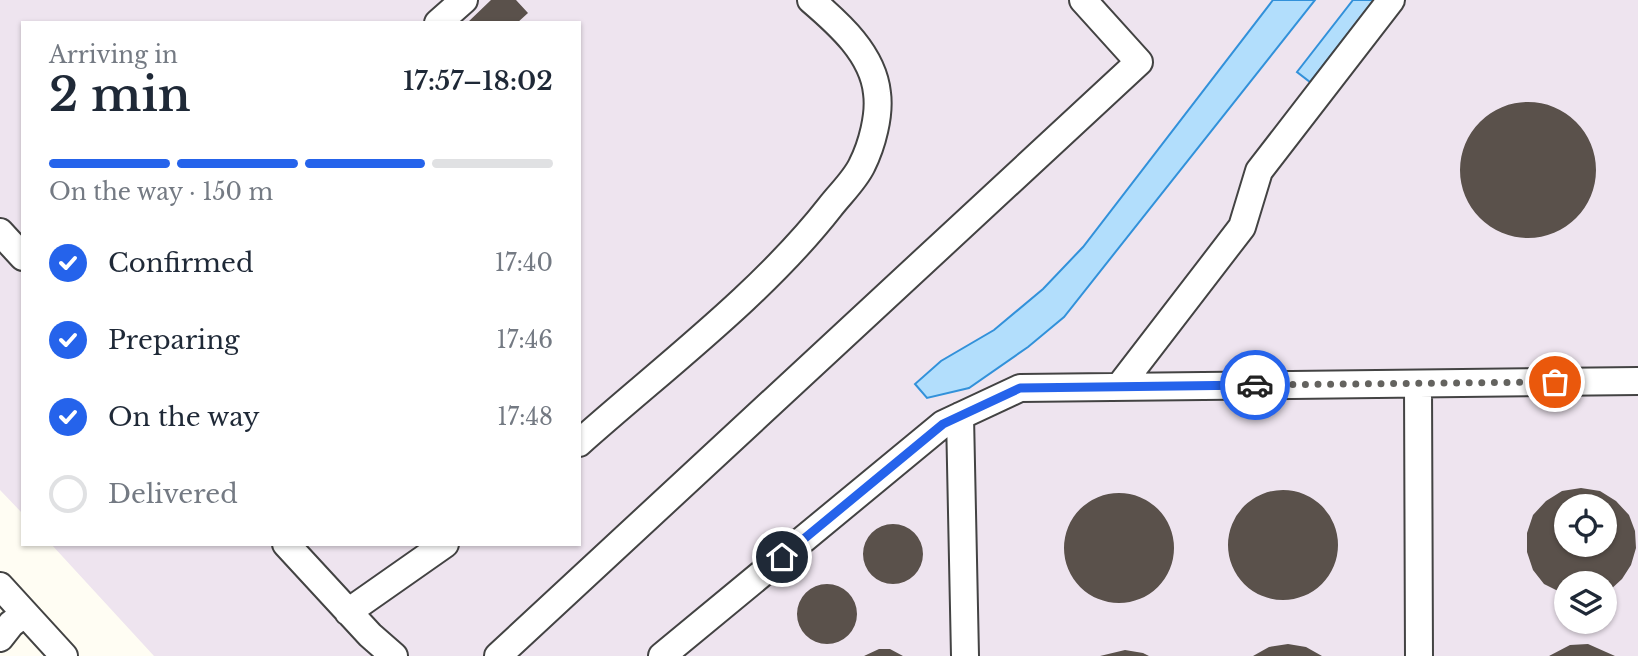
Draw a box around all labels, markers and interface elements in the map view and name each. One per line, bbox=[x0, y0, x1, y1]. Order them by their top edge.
text: Arriving in bbox=[49, 41, 178, 69]
text: 17:57–18:02 bbox=[403, 65, 553, 97]
text: 2 min bbox=[49, 66, 191, 123]
text: On the way · 150 m bbox=[49, 178, 273, 206]
icon: check bbox=[49, 244, 87, 282]
text: Confirmed bbox=[108, 247, 253, 279]
text: 17:40 bbox=[495, 249, 553, 277]
icon: check bbox=[49, 321, 87, 359]
text: Preparing bbox=[108, 324, 240, 356]
text: 17:46 bbox=[496, 326, 553, 354]
courier bbox=[1220, 350, 1290, 420]
pin bbox=[1525, 352, 1585, 412]
icon: bag bbox=[1536, 363, 1574, 401]
icon: car bbox=[1236, 366, 1274, 404]
icon: check bbox=[49, 398, 87, 436]
text: On the way bbox=[108, 401, 260, 433]
text: 17:48 bbox=[497, 403, 553, 431]
text: Delivered bbox=[108, 478, 238, 510]
map controls bbox=[1554, 494, 1617, 634]
button: locate bbox=[1554, 494, 1617, 557]
pin bbox=[752, 527, 812, 587]
icon: home bbox=[763, 538, 801, 576]
button: layers bbox=[1554, 571, 1617, 634]

